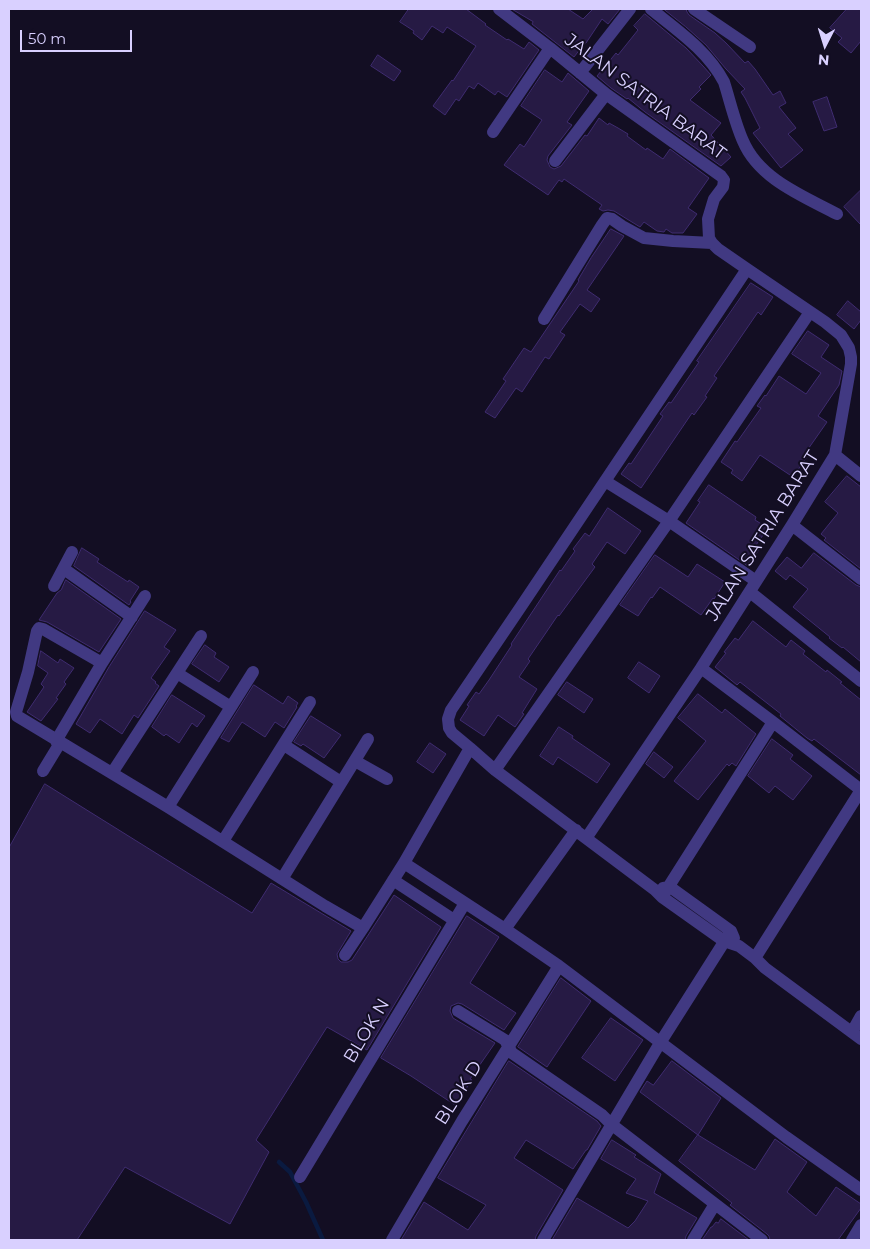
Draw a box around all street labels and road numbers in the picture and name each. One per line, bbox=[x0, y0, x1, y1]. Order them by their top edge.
street label: JALAN SATRIA BARAT bbox=[560, 29, 730, 165]
street label: JALAN SATRIA BARAT bbox=[702, 447, 824, 625]
street label: BLOK N bbox=[339, 995, 395, 1067]
street label: BLOK D bbox=[431, 1057, 487, 1129]

